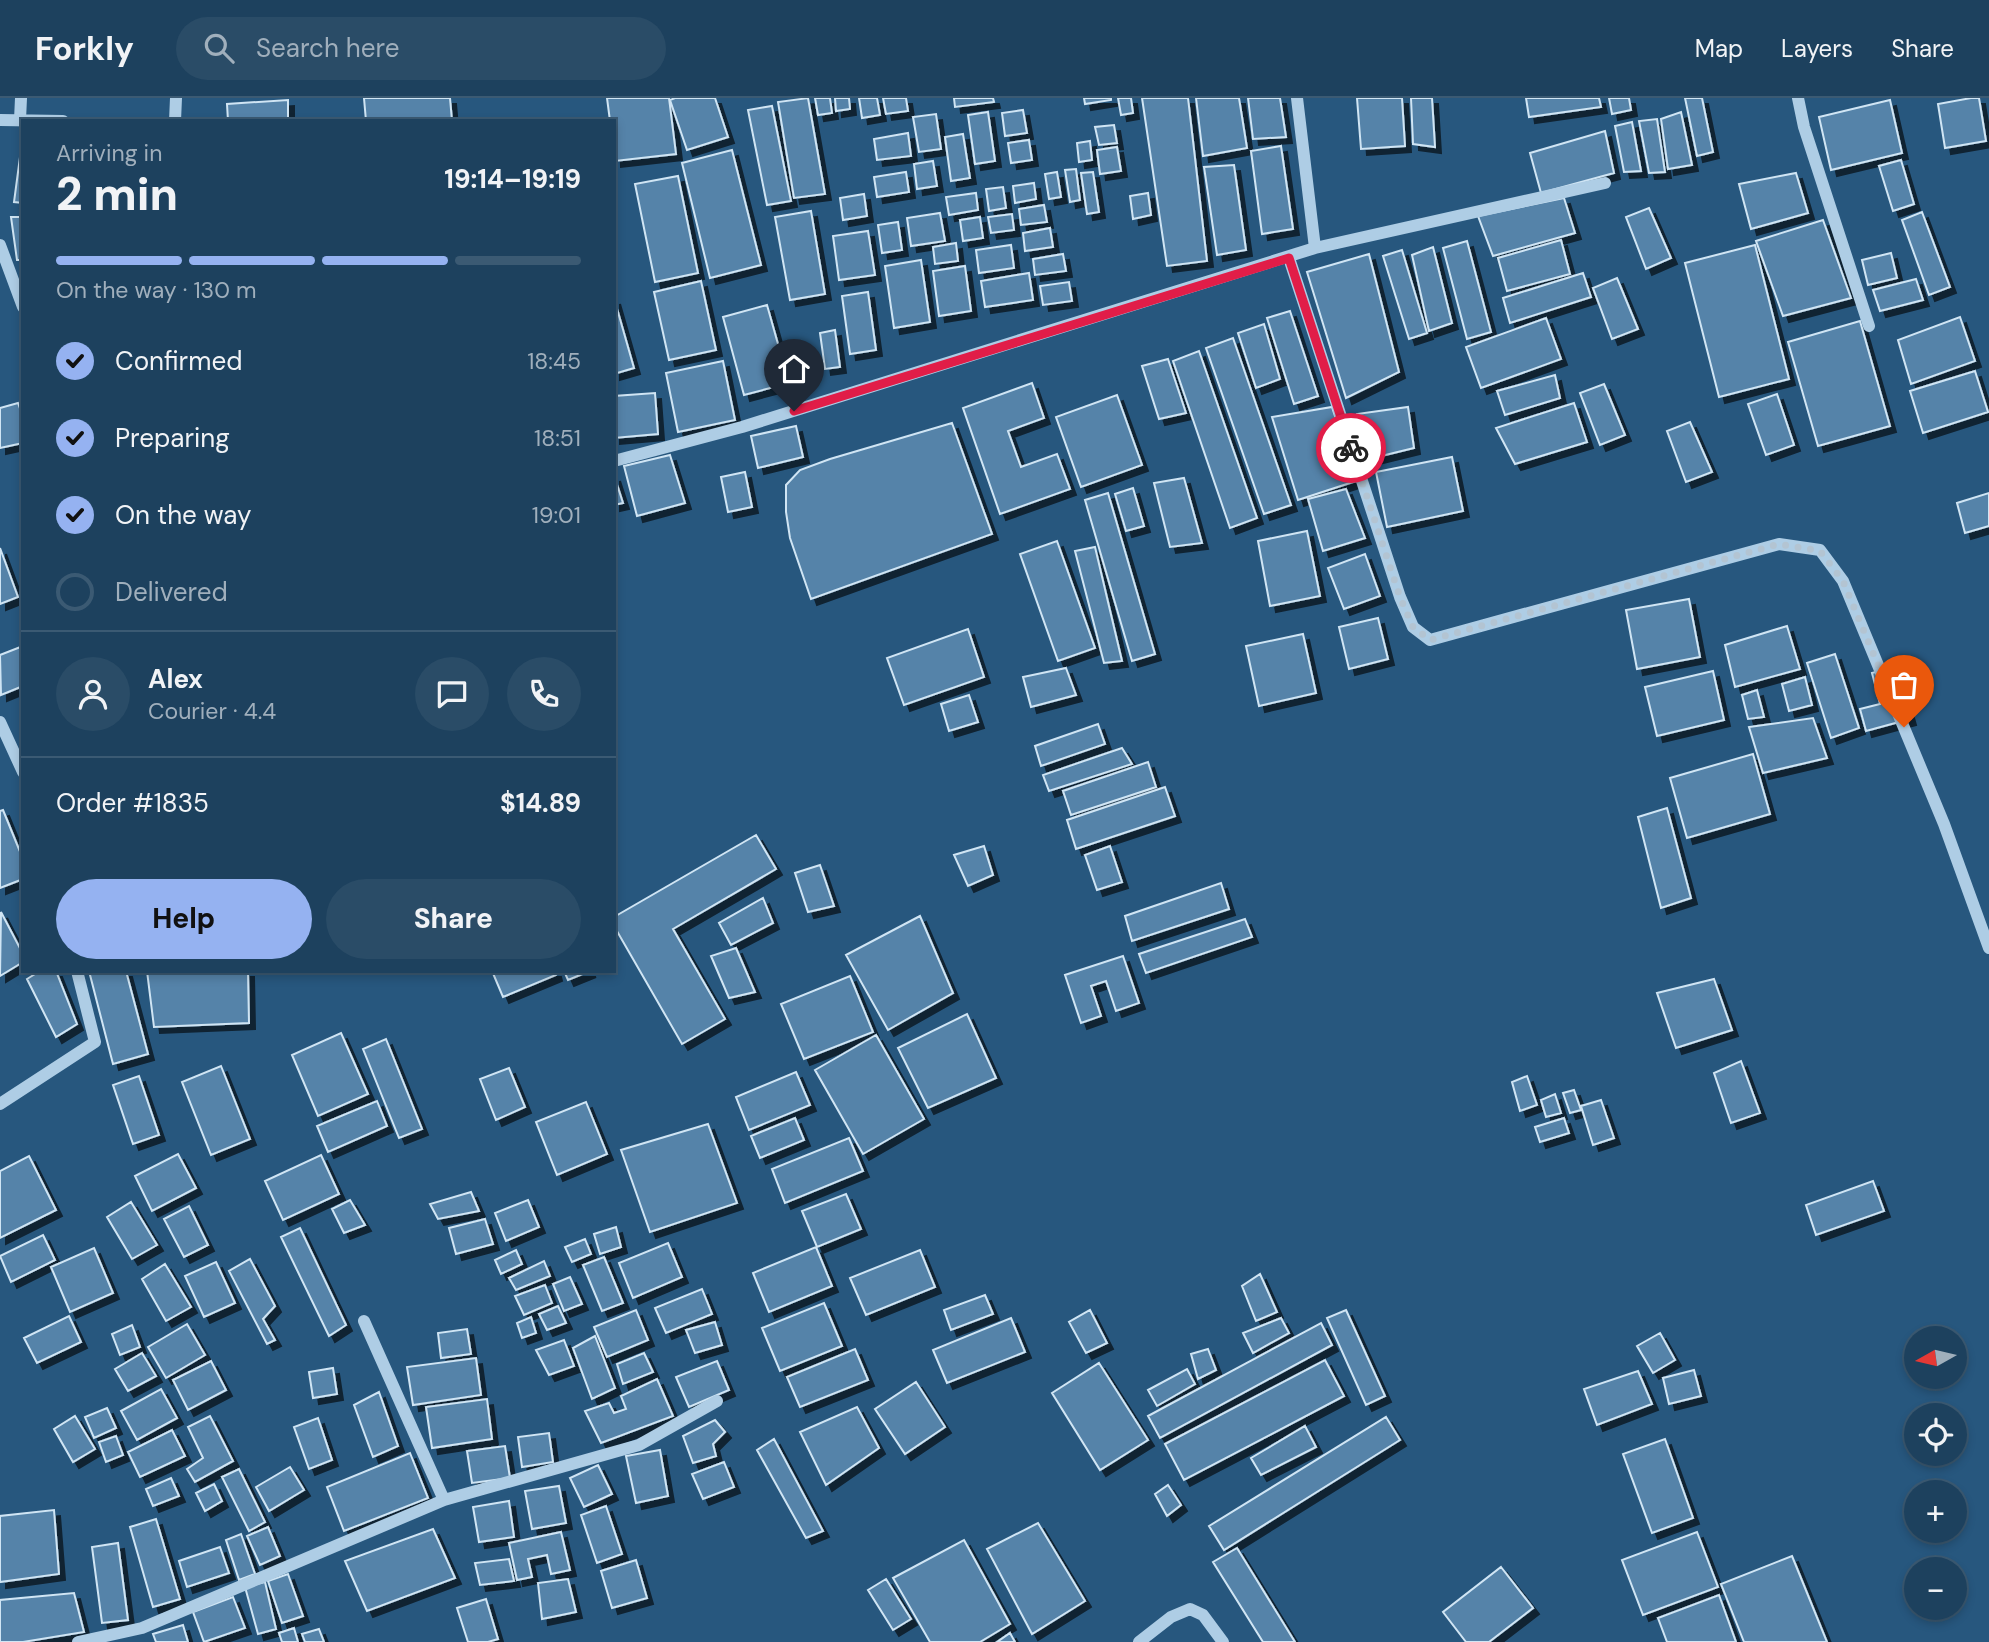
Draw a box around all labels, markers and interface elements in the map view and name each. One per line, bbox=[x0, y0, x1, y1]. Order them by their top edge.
search box bbox=[176, 17, 666, 80]
text: Forkly bbox=[35, 27, 134, 70]
icon: search bbox=[200, 29, 238, 67]
text: Search here bbox=[256, 31, 399, 65]
text: Map bbox=[1695, 33, 1743, 64]
text: Layers bbox=[1781, 33, 1853, 64]
text: Share bbox=[1891, 33, 1954, 64]
text: Arriving in bbox=[56, 138, 162, 168]
text: 19:14–19:19 bbox=[444, 162, 581, 196]
text: 2 min bbox=[56, 164, 178, 224]
text: On the way · 130 m bbox=[56, 275, 257, 305]
pin bbox=[764, 339, 824, 411]
icon: check bbox=[56, 342, 94, 380]
text: Confirmed bbox=[115, 344, 242, 378]
text: 18:45 bbox=[527, 346, 581, 376]
icon: home bbox=[775, 350, 813, 388]
courier bbox=[1316, 413, 1386, 483]
icon: check bbox=[56, 419, 94, 457]
text: Preparing bbox=[115, 421, 230, 455]
text: 18:51 bbox=[534, 423, 581, 453]
icon: bike bbox=[1332, 429, 1370, 467]
icon: check bbox=[56, 496, 94, 534]
text: On the way bbox=[115, 498, 251, 532]
text: 19:01 bbox=[532, 500, 581, 530]
text: Delivered bbox=[115, 575, 228, 609]
pin bbox=[1874, 655, 1934, 727]
button: person bbox=[56, 657, 130, 731]
button: chat bbox=[415, 657, 489, 731]
button: phone bbox=[507, 657, 581, 731]
text: Alex bbox=[148, 662, 203, 696]
icon: bag bbox=[1885, 666, 1923, 704]
text: Courier · 4.4 bbox=[148, 696, 276, 726]
text: Order #1835 bbox=[56, 786, 209, 820]
text: $14.89 bbox=[500, 786, 581, 820]
button: Help bbox=[56, 879, 312, 959]
button: Share bbox=[326, 879, 581, 959]
north arrow bbox=[1904, 1326, 1967, 1390]
map controls bbox=[1904, 1326, 1967, 1620]
button: locate bbox=[1904, 1403, 1967, 1466]
button: + bbox=[1904, 1480, 1967, 1543]
button: − bbox=[1904, 1557, 1967, 1620]

